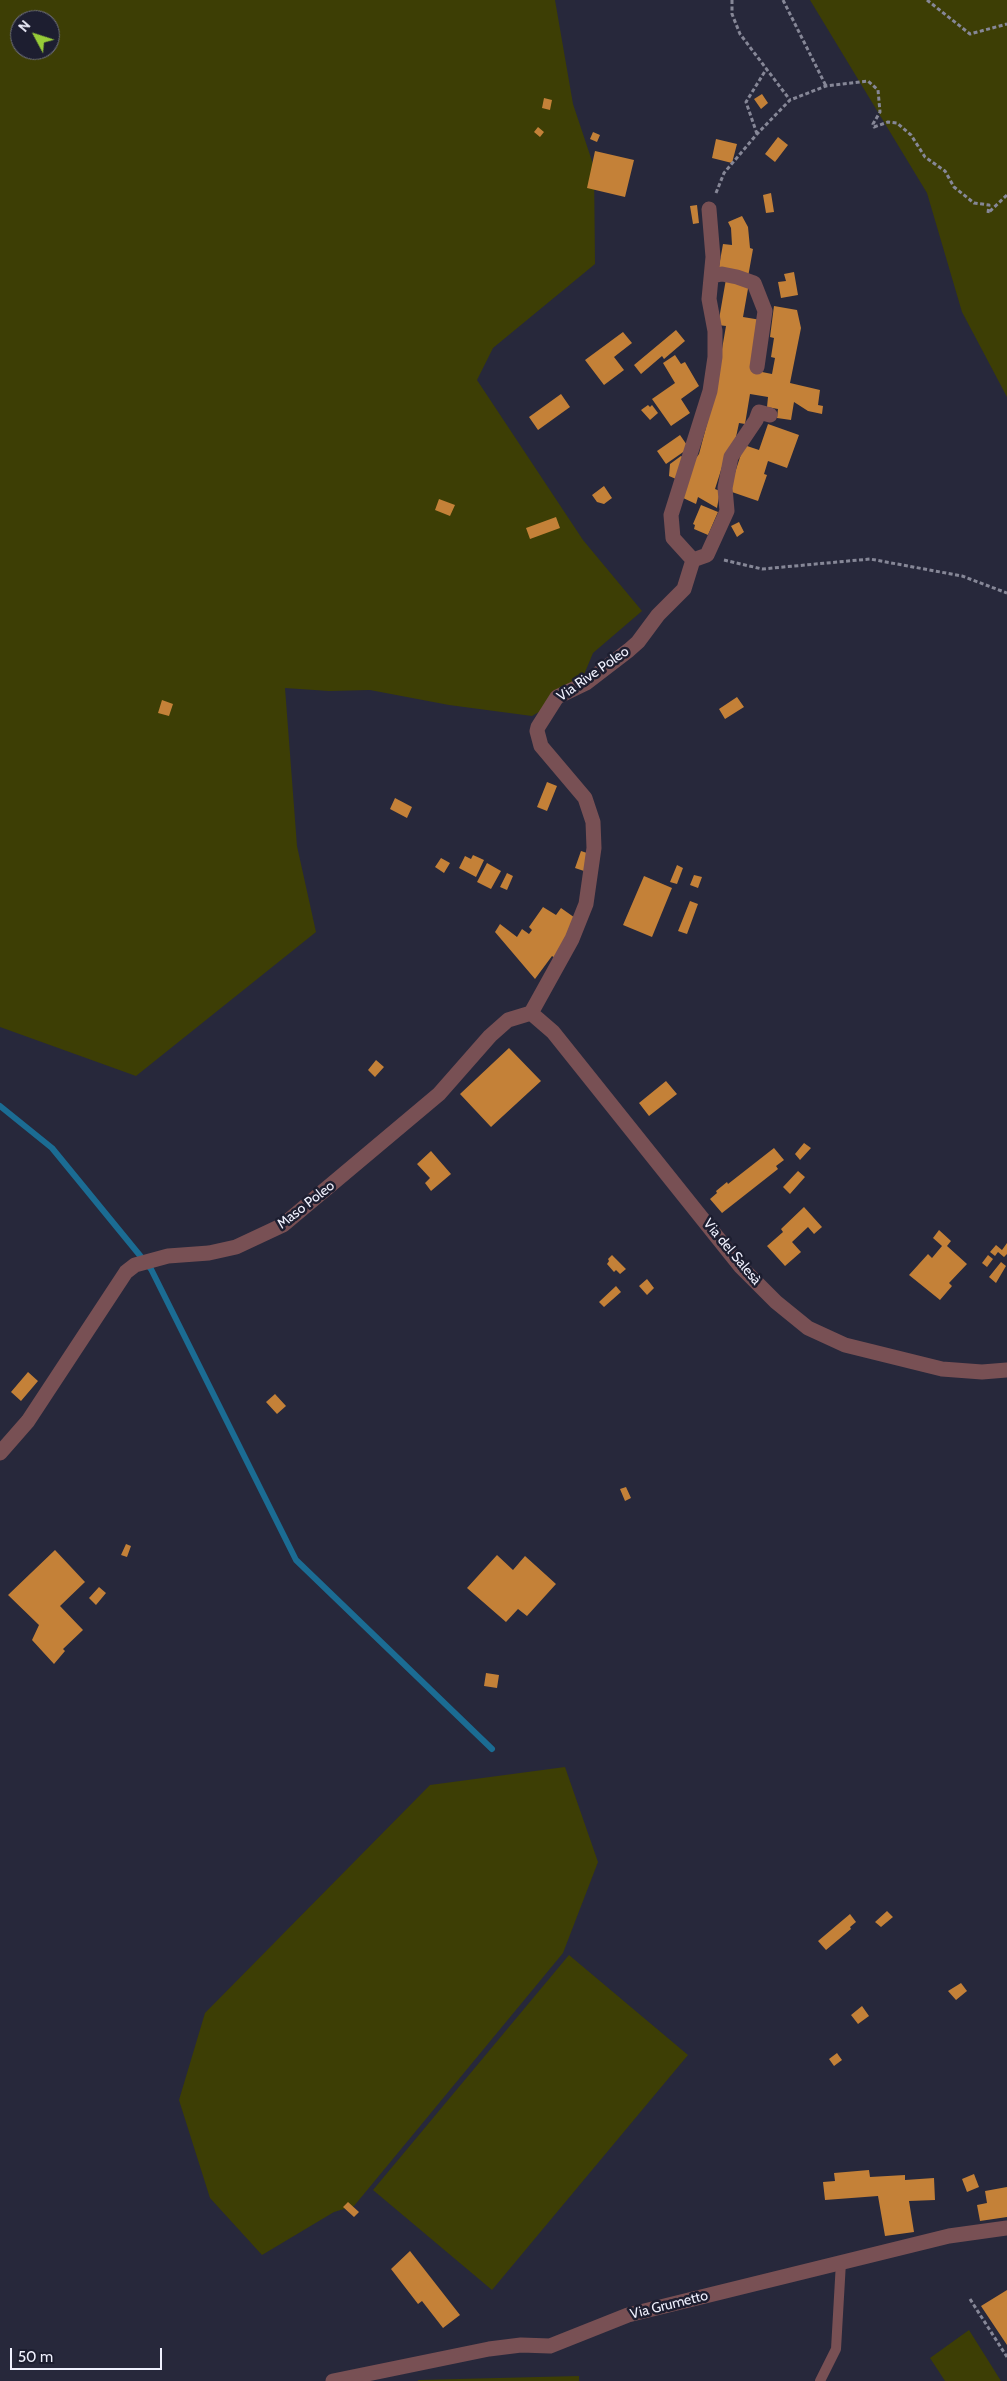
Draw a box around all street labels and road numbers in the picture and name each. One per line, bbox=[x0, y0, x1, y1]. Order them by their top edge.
street label: Via Rive Poleo bbox=[554, 643, 632, 705]
street label: Maso Poleo bbox=[274, 1177, 338, 1233]
street label: Via del Salesà bbox=[699, 1215, 765, 1289]
street label: Via Grumetto bbox=[628, 2287, 710, 2323]

